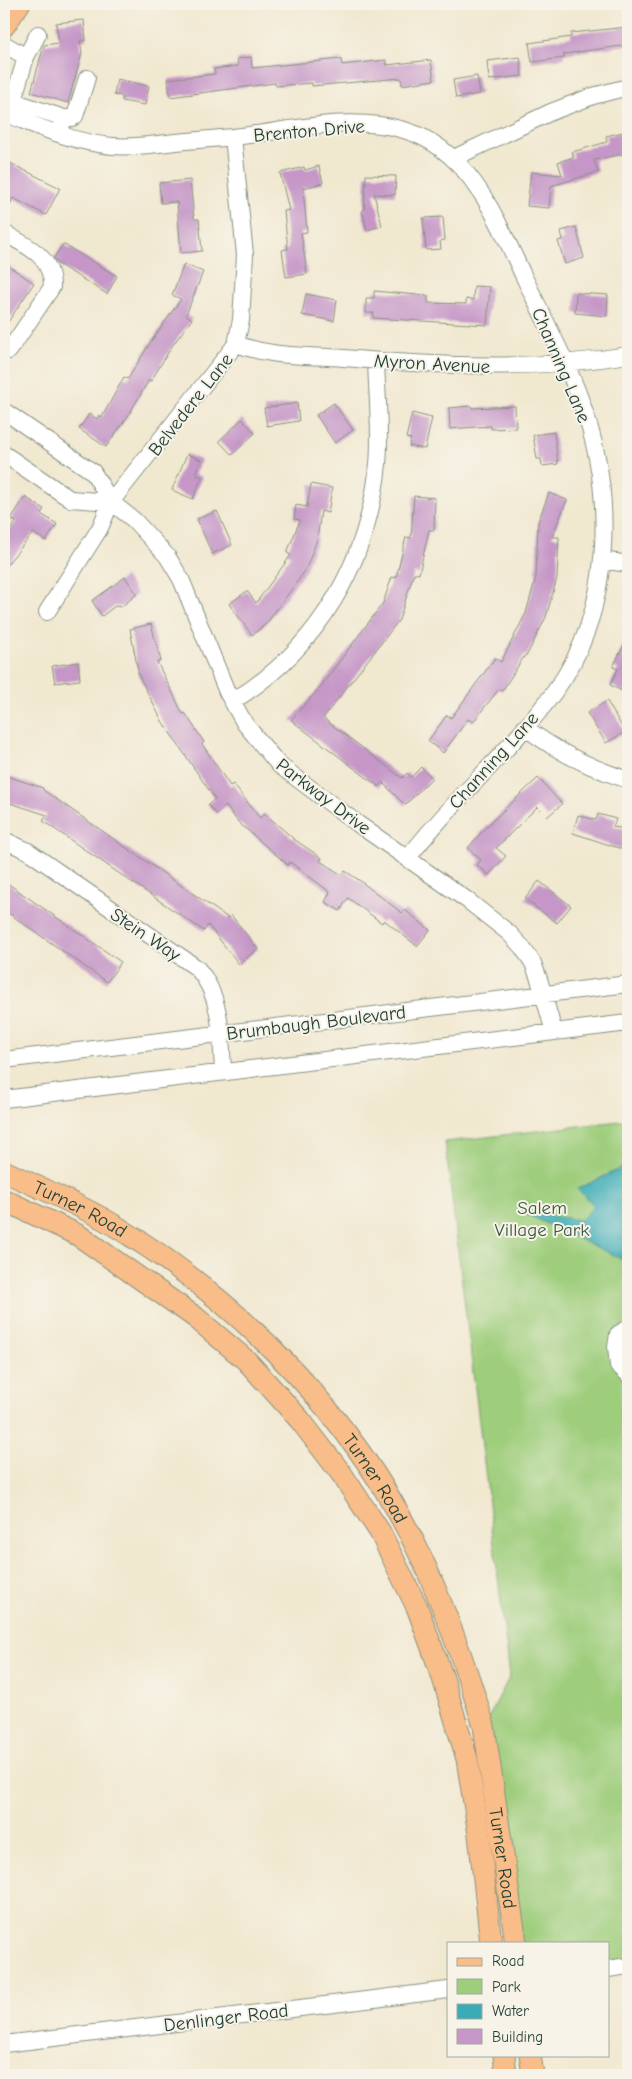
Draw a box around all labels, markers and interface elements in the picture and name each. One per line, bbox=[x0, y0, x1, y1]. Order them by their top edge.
street label: Brenton Drive bbox=[253, 115, 366, 147]
street label: Channing Lane bbox=[527, 305, 595, 426]
street label: Belvedere Lane bbox=[144, 349, 238, 460]
street label: Myron Avenue bbox=[373, 350, 491, 378]
street label: Channing Lane bbox=[444, 708, 543, 814]
street label: Parkway Drive bbox=[272, 754, 375, 840]
street label: Stein Way bbox=[106, 903, 185, 966]
street label: Brumbaugh Boulevard bbox=[225, 1001, 407, 1045]
street label: Turner Road bbox=[30, 1176, 131, 1242]
park label: Salem Village Park bbox=[495, 1197, 590, 1241]
street label: Turner Road bbox=[338, 1430, 412, 1527]
street label: Turner Road bbox=[484, 1806, 521, 1910]
legend bbox=[447, 1942, 610, 2056]
text: Road bbox=[492, 1952, 524, 1970]
text: Park bbox=[492, 1978, 521, 1996]
street label: Denlinger Road bbox=[163, 1999, 290, 2037]
text: Water bbox=[492, 2002, 529, 2020]
text: Building bbox=[492, 2028, 543, 2046]

